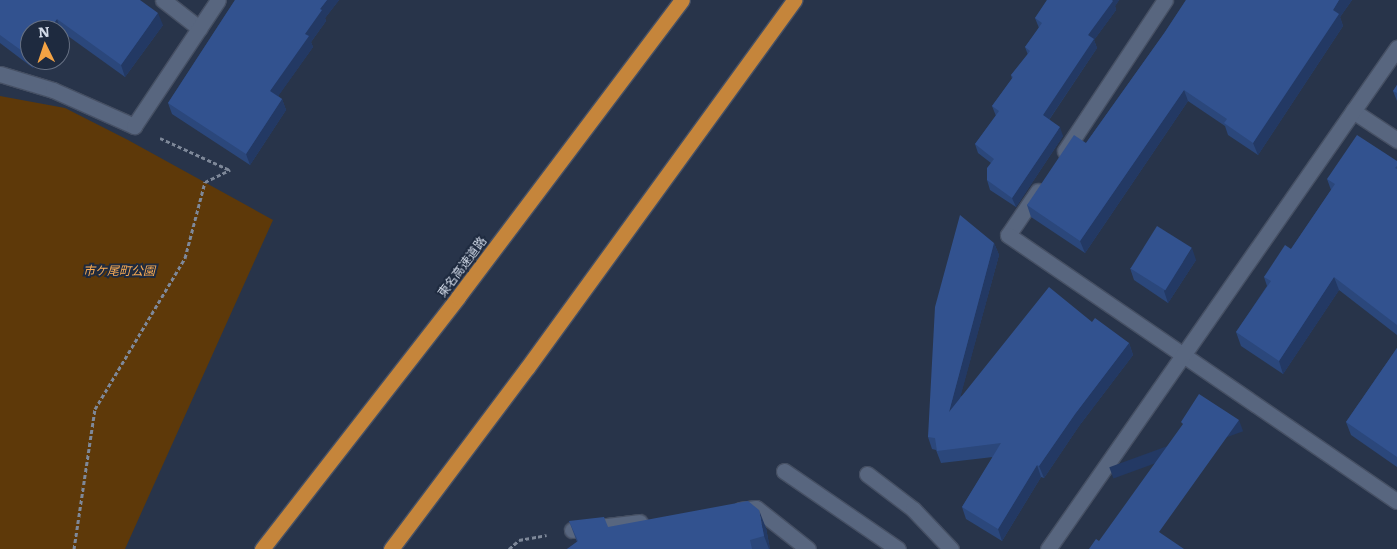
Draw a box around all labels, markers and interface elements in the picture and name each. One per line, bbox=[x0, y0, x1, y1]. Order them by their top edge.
north arrow bbox=[20, 20, 70, 70]
text: N bbox=[37, 21, 51, 41]
street label: 東名高速道路 bbox=[435, 234, 489, 300]
park label: 市ケ尾町公園 bbox=[83, 264, 155, 278]

